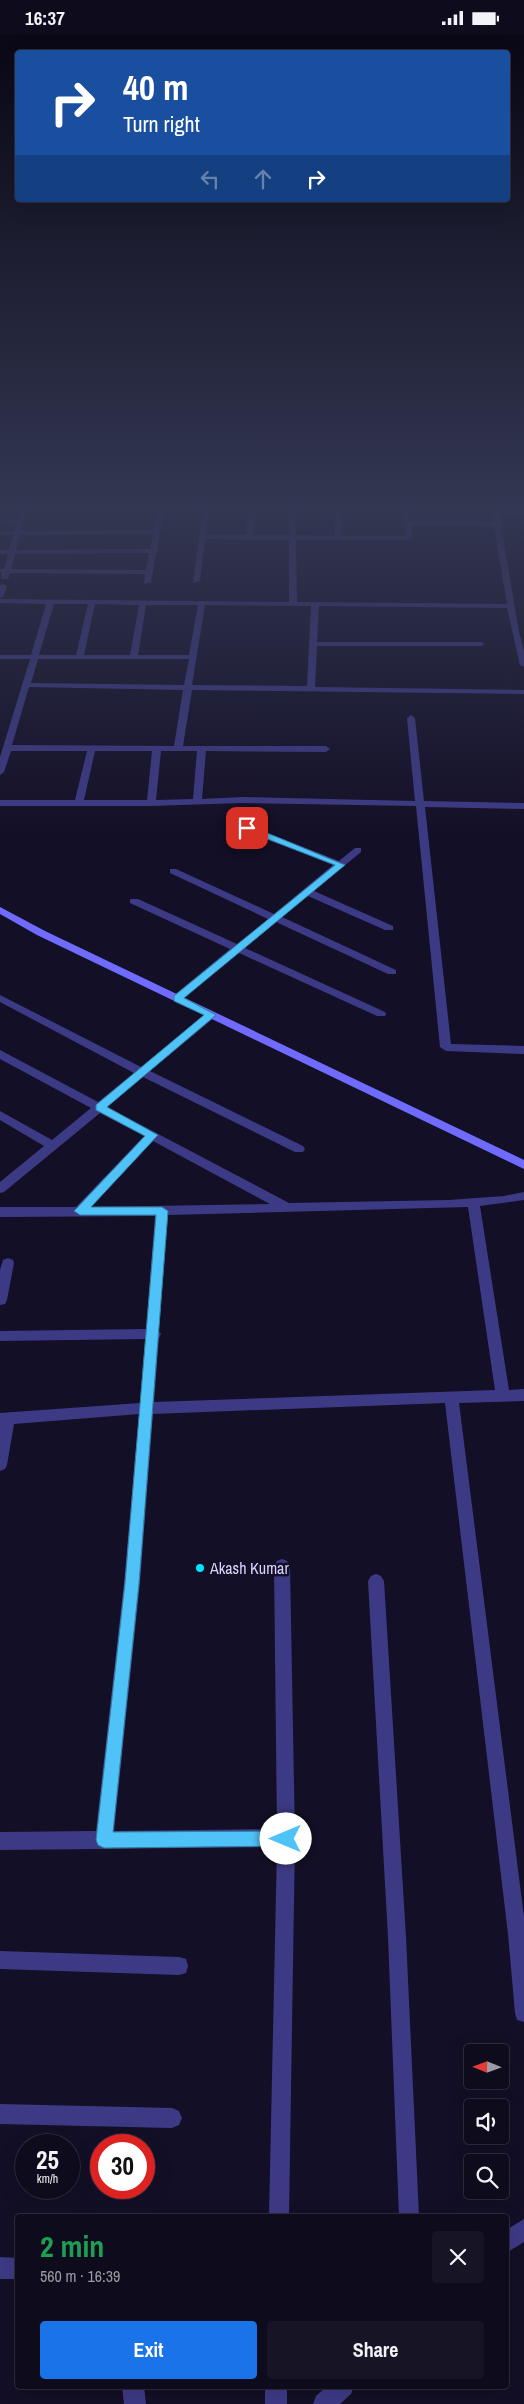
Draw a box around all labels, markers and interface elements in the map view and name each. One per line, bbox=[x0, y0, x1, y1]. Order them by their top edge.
text: 16:37 bbox=[25, 5, 65, 31]
text: 40 m bbox=[123, 64, 188, 111]
icon: right bbox=[40, 70, 105, 135]
text: Turn right bbox=[123, 109, 200, 139]
icon: left bbox=[196, 165, 224, 193]
icon: ahead bbox=[249, 165, 277, 193]
icon: right bbox=[302, 165, 330, 193]
pin bbox=[226, 807, 268, 849]
icon: arrive bbox=[233, 814, 261, 842]
place label: Akash Kumar bbox=[209, 1557, 289, 1579]
marker: Akash Kumar bbox=[194, 1562, 206, 1574]
position arrow bbox=[259, 1812, 311, 1864]
north arrow bbox=[464, 2044, 509, 2089]
map controls bbox=[464, 2044, 509, 2199]
button: sound bbox=[464, 2099, 509, 2144]
speed limit sign: 30 bbox=[90, 2134, 155, 2199]
text: 25 bbox=[36, 2143, 59, 2177]
button: search bbox=[464, 2154, 509, 2199]
text: km/h bbox=[37, 2171, 58, 2187]
text: 2 min bbox=[40, 2226, 104, 2266]
button: close bbox=[432, 2231, 484, 2283]
text: 560 m · 16:39 bbox=[40, 2265, 120, 2287]
button: Exit bbox=[40, 2321, 257, 2379]
button: Share bbox=[267, 2321, 484, 2379]

